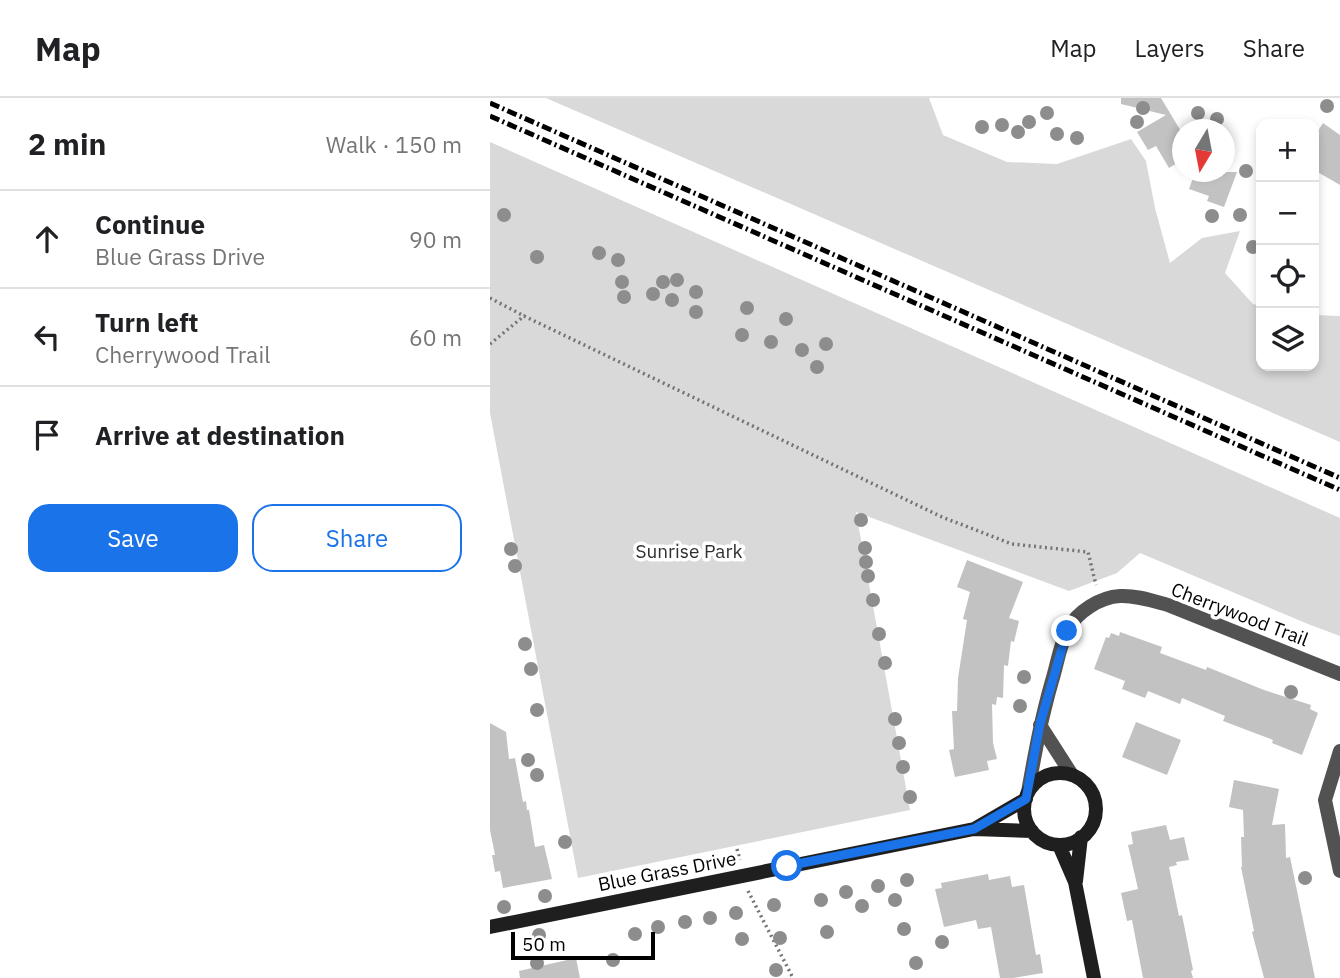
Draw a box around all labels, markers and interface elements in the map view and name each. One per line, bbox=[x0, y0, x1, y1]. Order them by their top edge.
text: Map bbox=[35, 27, 101, 70]
text: Map bbox=[1050, 32, 1097, 64]
text: Layers bbox=[1135, 32, 1205, 64]
text: Share bbox=[1243, 32, 1305, 64]
north arrow bbox=[1172, 119, 1235, 182]
map controls bbox=[1256, 119, 1319, 371]
button: + bbox=[1256, 119, 1319, 182]
text: 2 min bbox=[28, 124, 106, 163]
text: Walk · 150 m bbox=[326, 129, 462, 159]
button: − bbox=[1256, 182, 1319, 245]
text: Continue bbox=[95, 207, 205, 241]
icon: ahead bbox=[28, 220, 66, 258]
text: 90 m bbox=[409, 224, 462, 254]
text: Blue Grass Drive bbox=[95, 241, 265, 271]
button: locate bbox=[1256, 245, 1319, 308]
text: Turn left bbox=[95, 305, 198, 339]
button: layers bbox=[1256, 308, 1319, 371]
icon: left bbox=[28, 318, 66, 356]
text: 60 m bbox=[409, 322, 462, 352]
text: Cherrywood Trail bbox=[95, 339, 270, 369]
icon: arrive bbox=[28, 416, 66, 454]
text: Arrive at destination bbox=[95, 418, 345, 452]
button: Save bbox=[28, 504, 238, 572]
button: Share bbox=[252, 504, 462, 572]
park label: Sunrise Park bbox=[636, 539, 742, 563]
street label: Cherrywood Trail bbox=[1168, 577, 1312, 651]
route end bbox=[1051, 615, 1082, 646]
street label: Blue Grass Drive bbox=[596, 846, 738, 896]
route start bbox=[771, 850, 802, 881]
scale bar bbox=[511, 929, 654, 961]
text: 50 m bbox=[522, 932, 566, 956]

